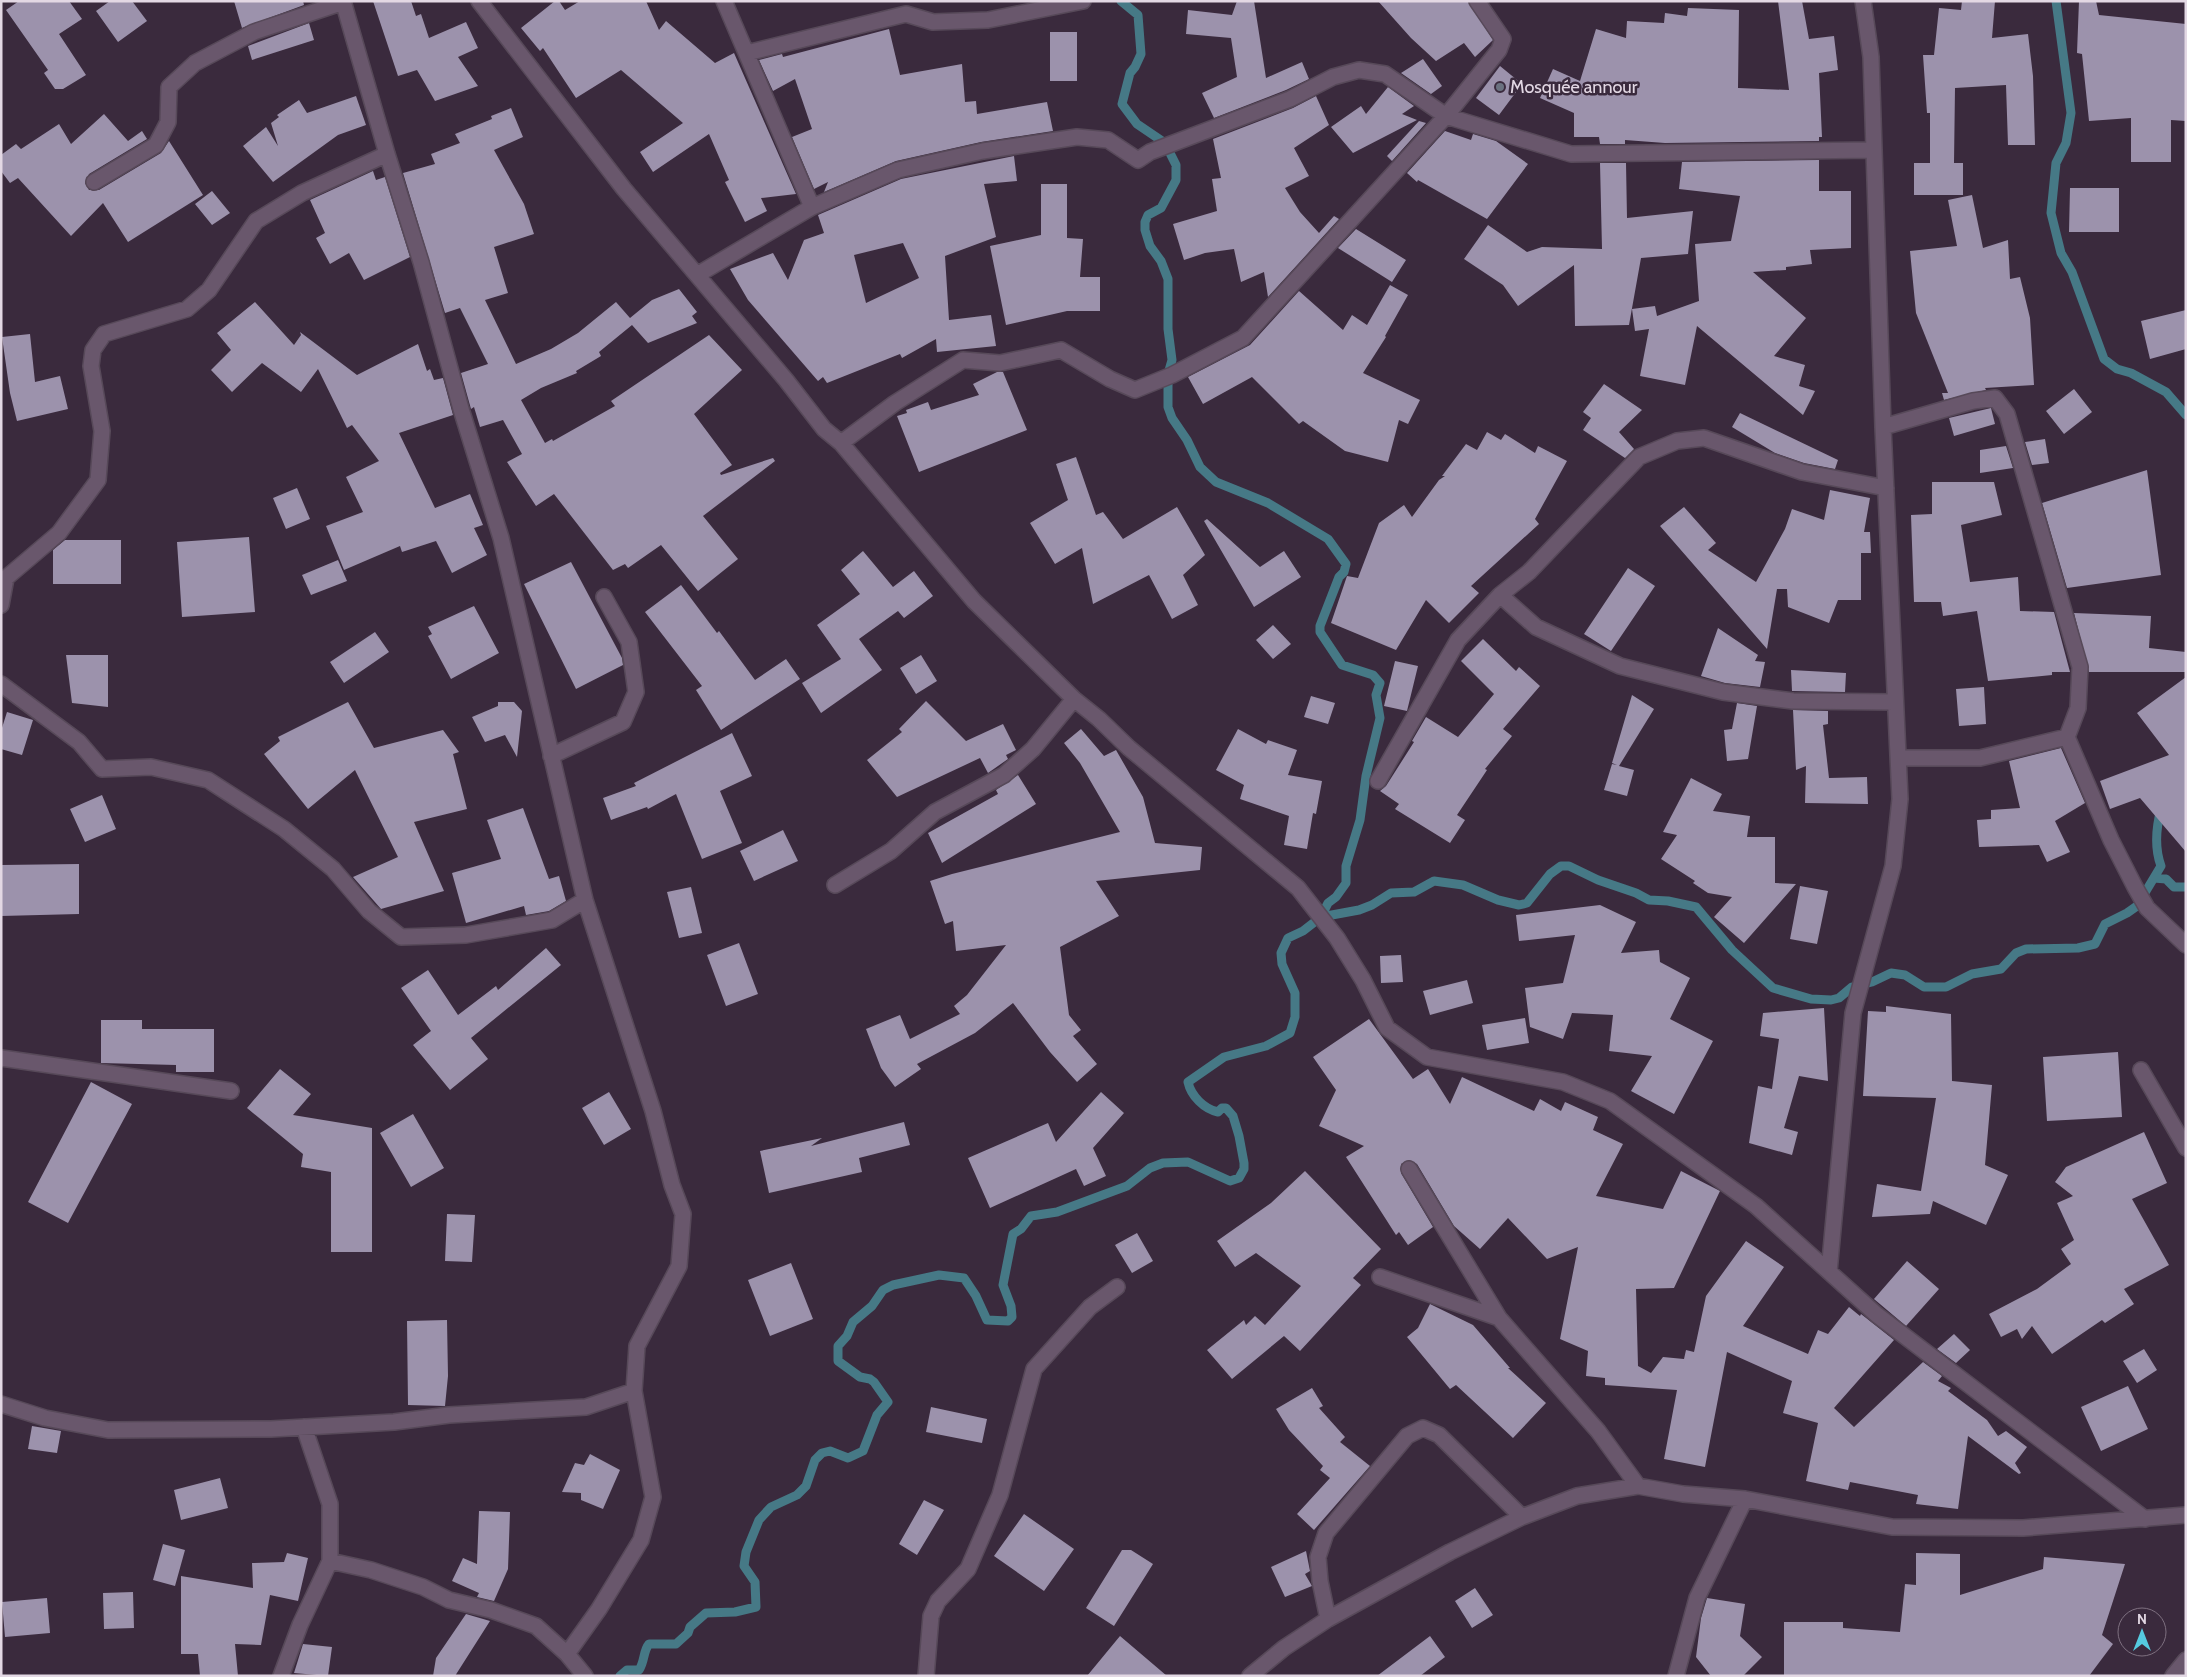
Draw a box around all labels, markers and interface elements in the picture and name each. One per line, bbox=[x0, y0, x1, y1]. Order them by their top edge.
place label: Mosquée annour bbox=[1510, 76, 1638, 98]
marker: Mosquée annour bbox=[1494, 81, 1506, 93]
north arrow bbox=[2117, 1607, 2167, 1657]
text: N bbox=[2137, 1610, 2147, 1628]

